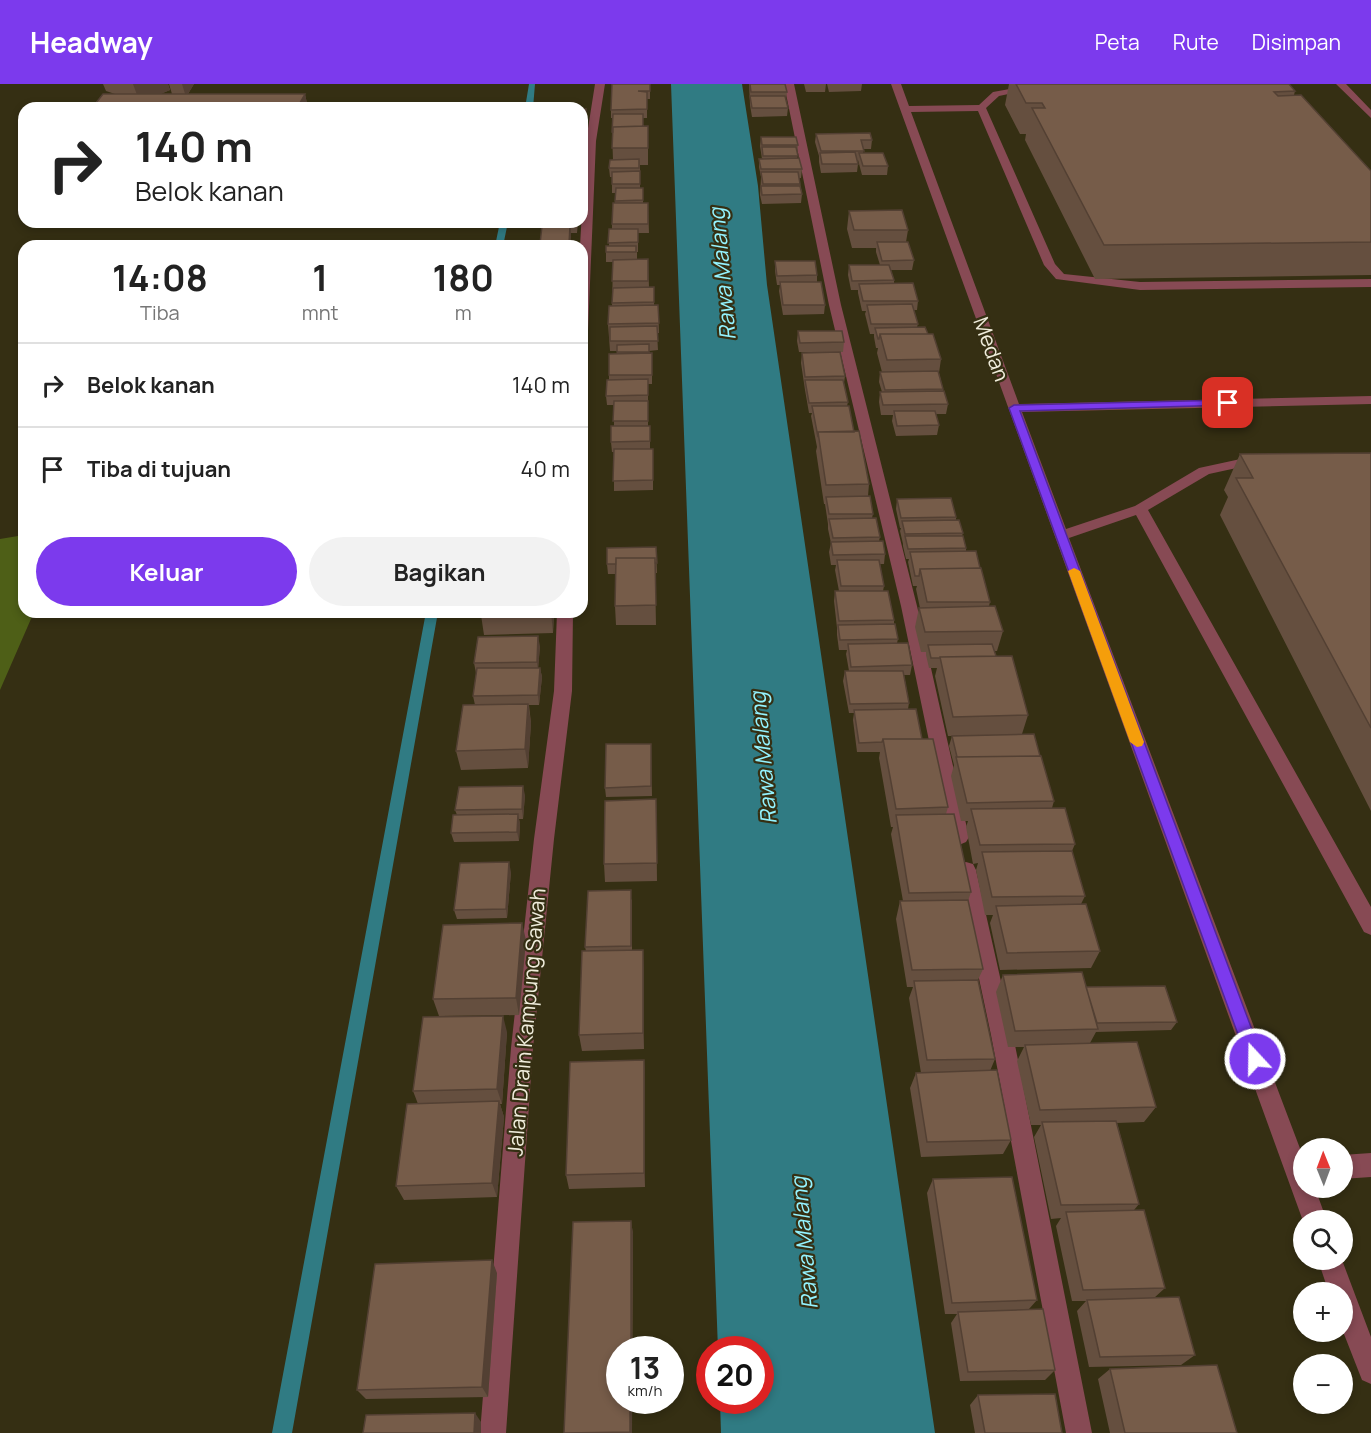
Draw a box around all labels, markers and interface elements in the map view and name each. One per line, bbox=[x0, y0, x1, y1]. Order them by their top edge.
text: Headway bbox=[30, 23, 153, 61]
text: Peta bbox=[1095, 28, 1140, 56]
text: Rute bbox=[1173, 28, 1219, 56]
text: Disimpan bbox=[1252, 28, 1341, 56]
text: 140 m bbox=[135, 117, 253, 175]
icon: right bbox=[36, 126, 114, 204]
text: Belok kanan bbox=[135, 172, 284, 209]
water label: Rawa Malang bbox=[701, 205, 743, 341]
text: 14:08 bbox=[112, 253, 208, 302]
text: 1 bbox=[312, 253, 328, 302]
text: 180 bbox=[433, 253, 494, 302]
text: Tiba bbox=[140, 299, 180, 326]
text: mnt bbox=[302, 299, 339, 326]
text: m bbox=[455, 299, 472, 326]
street label: Medan bbox=[967, 313, 1017, 385]
icon: right bbox=[36, 369, 69, 402]
text: Belok kanan bbox=[87, 370, 215, 400]
text: 140 m bbox=[512, 370, 570, 400]
pin bbox=[1202, 377, 1253, 428]
icon: arrive bbox=[1211, 386, 1244, 419]
icon: arrive bbox=[36, 453, 69, 486]
text: Tiba di tujuan bbox=[87, 454, 231, 484]
text: 40 m bbox=[521, 454, 570, 484]
button: Keluar bbox=[36, 537, 297, 606]
button: Bagikan bbox=[309, 537, 570, 606]
water label: Rawa Malang bbox=[742, 689, 784, 825]
street label: Jalan Drain Kampung Sawah bbox=[500, 887, 552, 1157]
position arrow bbox=[1223, 1027, 1287, 1091]
north arrow bbox=[1293, 1138, 1353, 1198]
map controls bbox=[1293, 1138, 1353, 1414]
water label: Rawa Malang bbox=[783, 1174, 825, 1310]
button: search bbox=[1293, 1210, 1353, 1270]
button: + bbox=[1293, 1282, 1353, 1342]
speed limit sign: 20 bbox=[696, 1336, 774, 1414]
text: 13 bbox=[630, 1347, 660, 1388]
button: − bbox=[1293, 1354, 1353, 1414]
text: km/h bbox=[628, 1380, 662, 1401]

